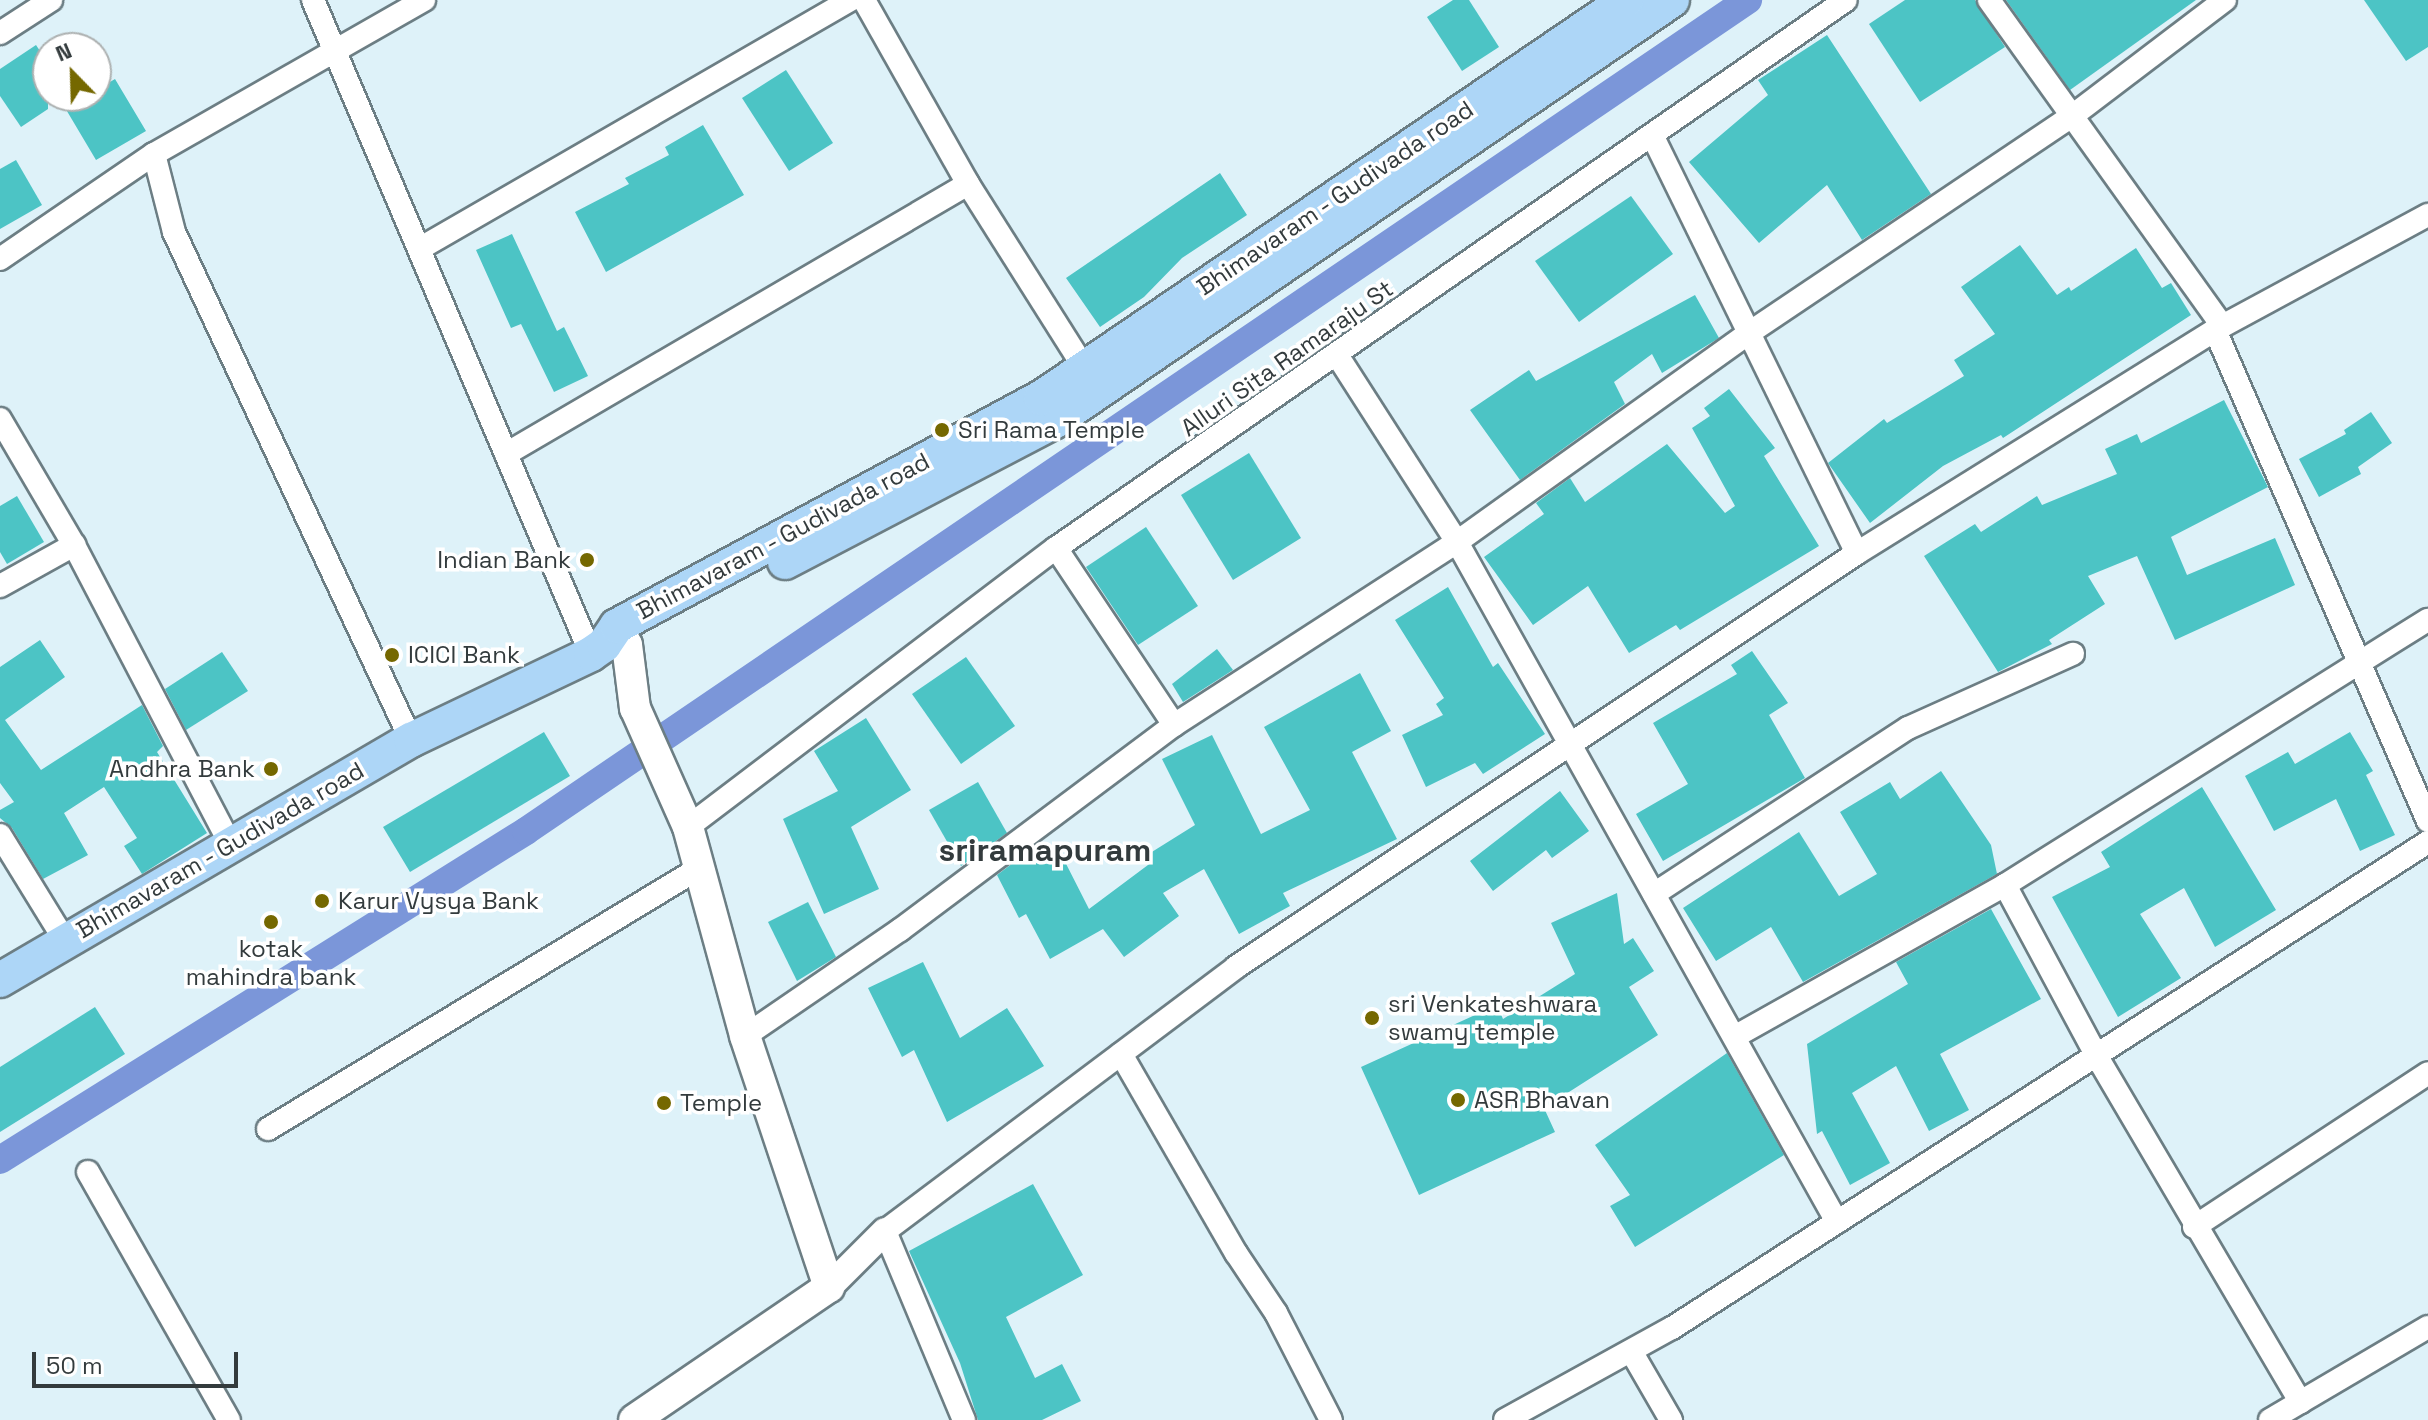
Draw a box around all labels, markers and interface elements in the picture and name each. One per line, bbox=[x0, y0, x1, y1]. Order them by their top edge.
north arrow bbox=[32, 32, 112, 112]
text: N bbox=[51, 36, 76, 68]
street label: Bhimavaram - Gudivada road bbox=[1191, 94, 1479, 302]
street label: Alluri Sita Ramaraju St bbox=[1175, 274, 1399, 442]
place label: Sri Rama Temple bbox=[958, 416, 1145, 444]
marker: Sri Rama Temple bbox=[933, 421, 951, 439]
street label: Bhimavaram - Gudivada road bbox=[631, 446, 935, 626]
place label: Indian Bank bbox=[437, 546, 571, 574]
marker: Indian Bank bbox=[578, 551, 596, 569]
place label: ICICI Bank bbox=[408, 641, 520, 669]
marker: ICICI Bank bbox=[383, 646, 401, 664]
street label: Bhimavaram - Gudivada road bbox=[70, 755, 370, 945]
place label: Andhra Bank bbox=[109, 755, 255, 783]
marker: Andhra Bank bbox=[262, 760, 280, 778]
district label: sriramapuram bbox=[939, 831, 1151, 869]
place label: Karur Vysya Bank bbox=[338, 887, 539, 915]
marker: Karur Vysya Bank bbox=[313, 892, 331, 910]
marker: kotak mahindra bank bbox=[262, 913, 280, 931]
place label: kotak mahindra bank bbox=[186, 935, 356, 991]
place label: sri Venkateshwara swamy temple bbox=[1388, 990, 1598, 1046]
marker: sri Venkateshwara swamy temple bbox=[1363, 1009, 1381, 1027]
place label: ASR Bhavan bbox=[1474, 1086, 1610, 1114]
place label: Temple bbox=[680, 1089, 762, 1117]
marker: ASR Bhavan bbox=[1449, 1091, 1467, 1109]
marker: Temple bbox=[655, 1094, 673, 1112]
scale bar bbox=[36, 1336, 242, 1386]
text: 50 m bbox=[46, 1350, 103, 1381]

